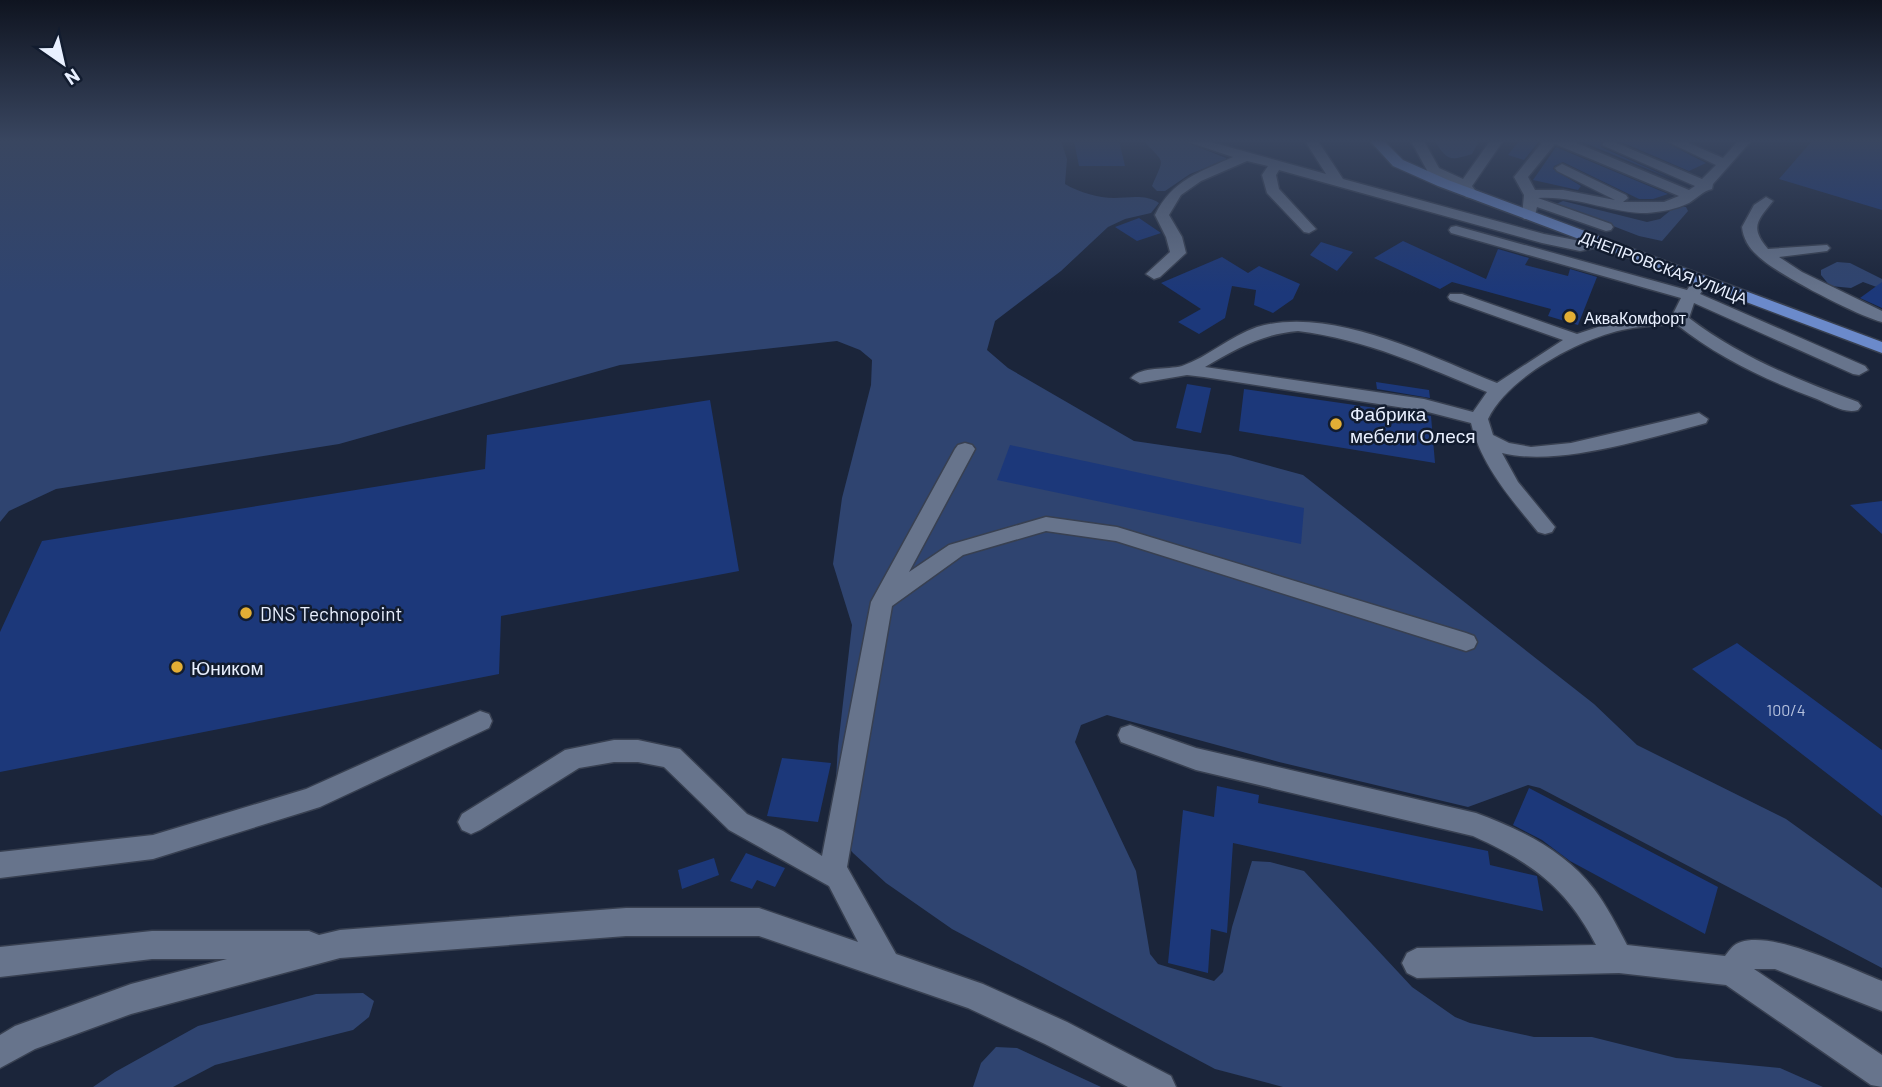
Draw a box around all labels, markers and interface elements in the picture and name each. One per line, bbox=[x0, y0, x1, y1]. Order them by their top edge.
north arrow bbox=[28, 28, 98, 98]
text: N bbox=[61, 64, 84, 91]
street label: ДНЕПРОВСКАЯ УЛИЦА bbox=[1578, 226, 1751, 308]
place label: АкваКомфорт bbox=[1584, 308, 1687, 327]
marker: АкваКомфорт bbox=[1562, 309, 1578, 325]
place label: Фабрика мебели Олеся bbox=[1350, 402, 1476, 447]
marker: Фабрика мебели Олеся bbox=[1328, 416, 1344, 432]
place label: DNS Technopoint bbox=[260, 602, 402, 625]
marker: DNS Technopoint bbox=[238, 605, 254, 621]
place label: Юником bbox=[191, 656, 263, 679]
marker: Юником bbox=[169, 659, 185, 675]
house number: 100/4 bbox=[1767, 700, 1805, 719]

